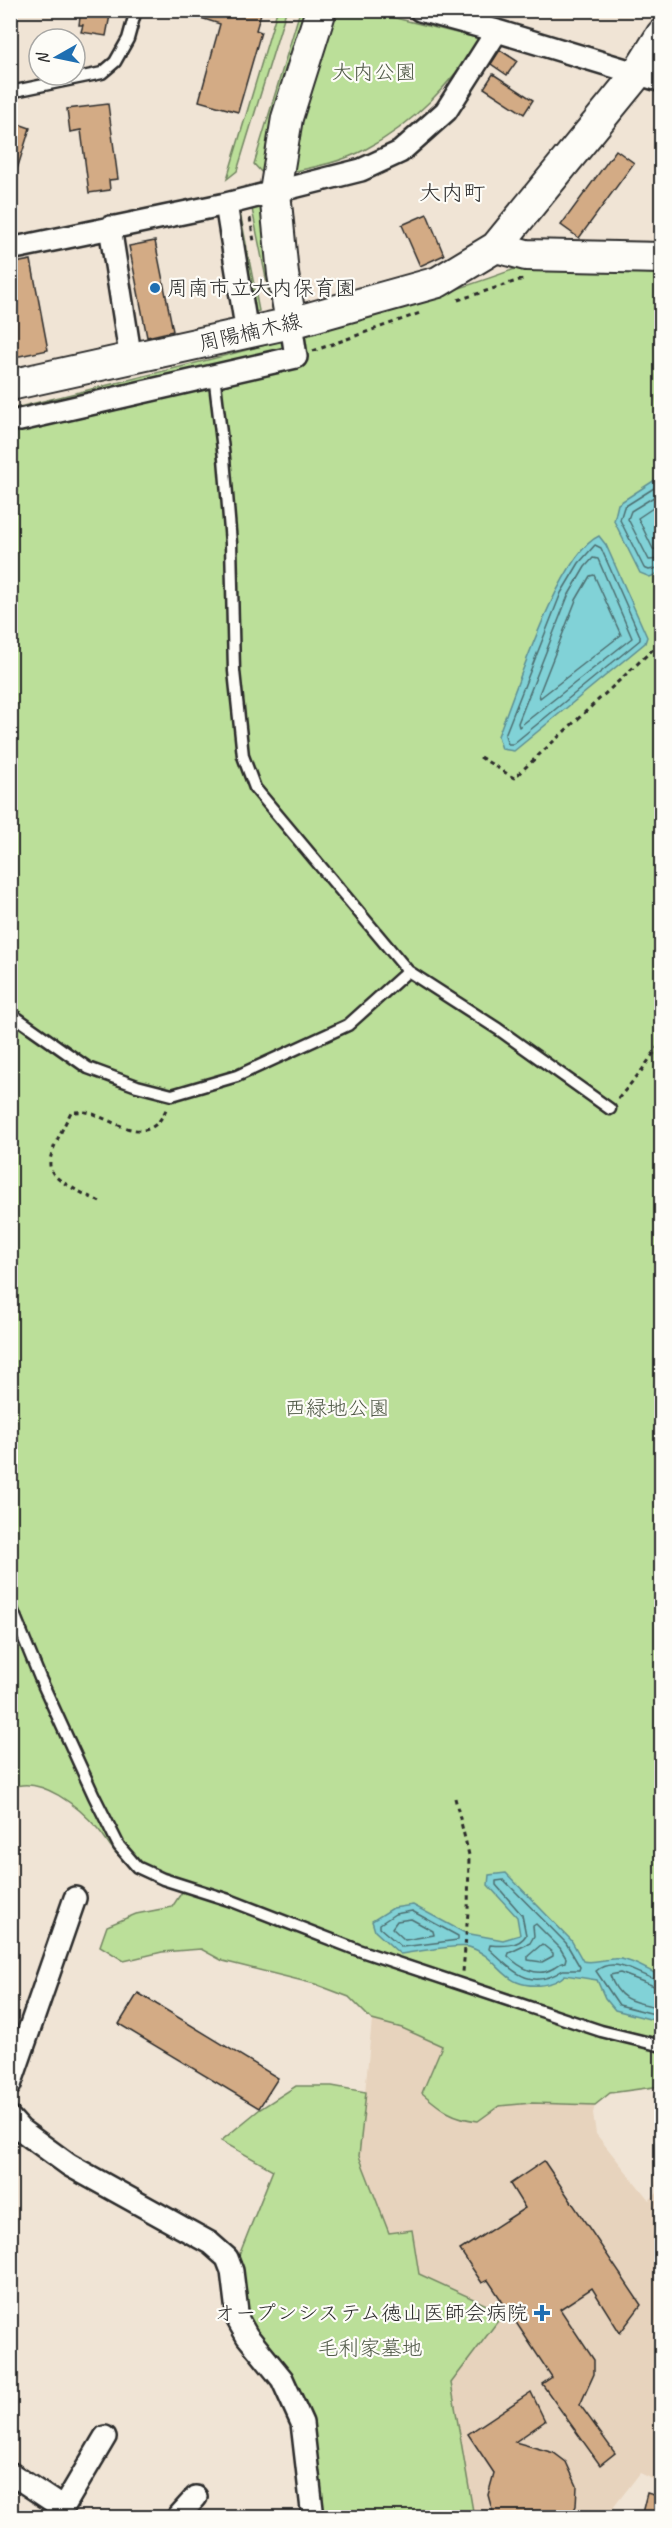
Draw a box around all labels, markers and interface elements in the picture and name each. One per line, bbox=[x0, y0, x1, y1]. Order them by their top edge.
north arrow bbox=[27, 27, 87, 87]
text: N bbox=[32, 50, 54, 66]
park label: 大内公園 bbox=[332, 59, 416, 85]
district label: 大内町 bbox=[419, 179, 485, 207]
place label: 周南市立大内保育園 bbox=[167, 275, 356, 301]
marker: 周南市立大内保育園 bbox=[148, 281, 162, 295]
street label: 周陽楠木線 bbox=[196, 308, 304, 356]
park label: 西緑地公園 bbox=[285, 1395, 390, 1421]
place label: オープンシステム徳山医師会病院 bbox=[214, 2300, 528, 2326]
marker: オープンシステム徳山医師会病院 bbox=[533, 2304, 551, 2322]
park label: 毛利家墓地 bbox=[318, 2335, 423, 2361]

